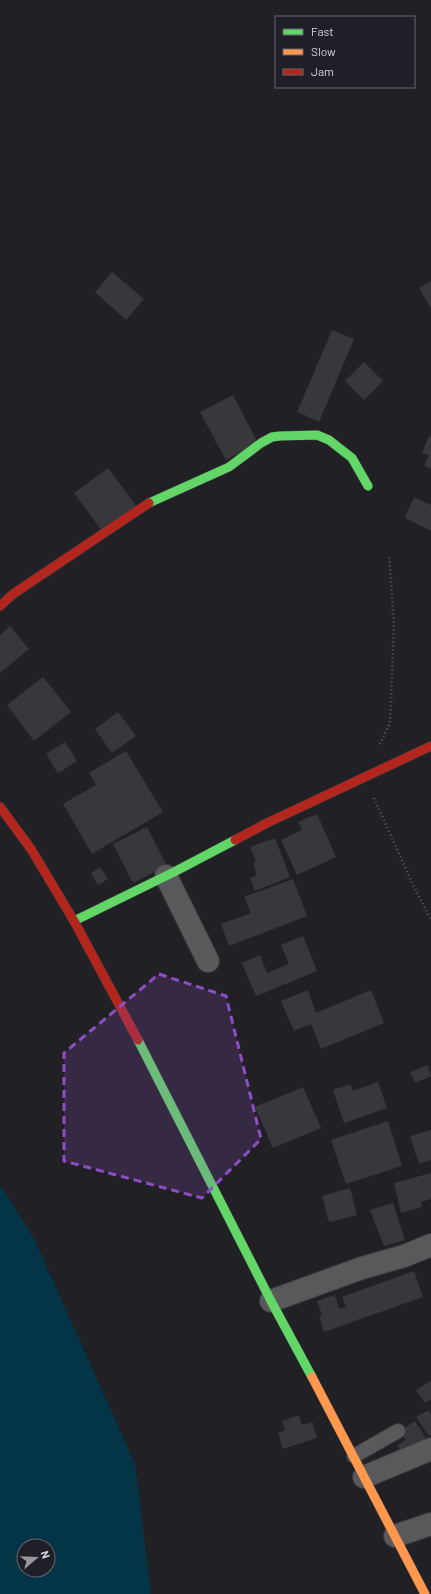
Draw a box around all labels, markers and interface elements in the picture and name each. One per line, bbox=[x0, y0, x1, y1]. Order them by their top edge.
legend bbox=[275, 16, 415, 88]
text: Fast bbox=[311, 24, 334, 38]
text: Slow bbox=[311, 44, 336, 58]
text: Jam bbox=[311, 64, 334, 78]
north arrow bbox=[16, 1538, 56, 1578]
text: N bbox=[39, 1549, 53, 1560]

